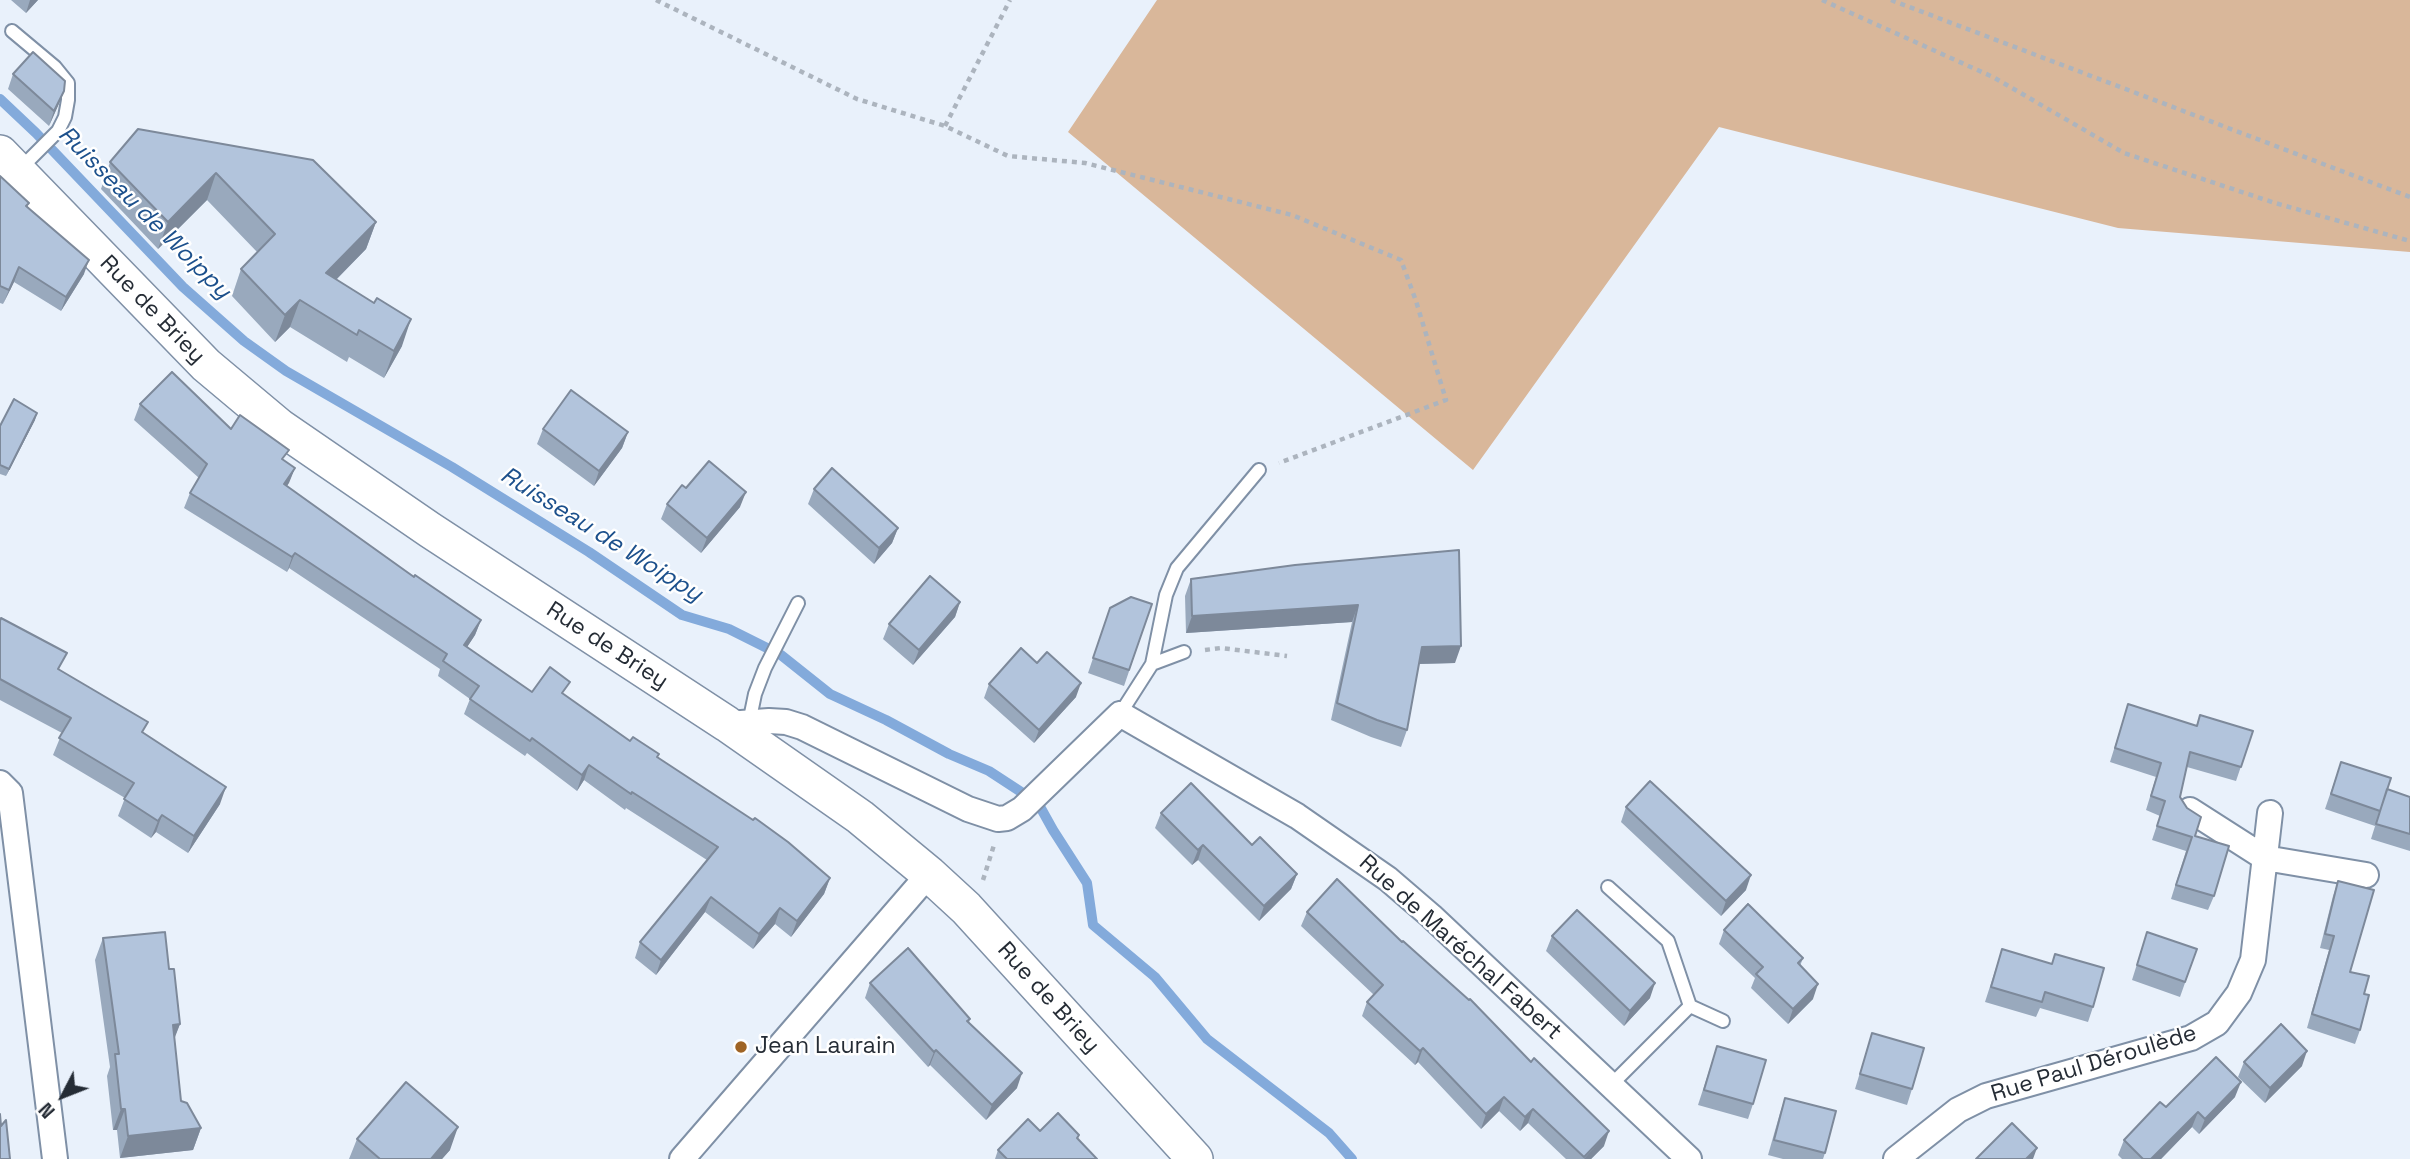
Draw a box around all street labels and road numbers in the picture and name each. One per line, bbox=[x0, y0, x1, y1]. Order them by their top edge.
street label: Rue de Briey bbox=[94, 250, 210, 370]
street label: Rue de Briey bbox=[541, 596, 673, 696]
street label: Rue de Maréchal Fabert bbox=[1353, 850, 1567, 1046]
street label: Rue de Briey bbox=[991, 937, 1105, 1059]
street label: Rue Paul Déroulède bbox=[1988, 1020, 2200, 1108]

